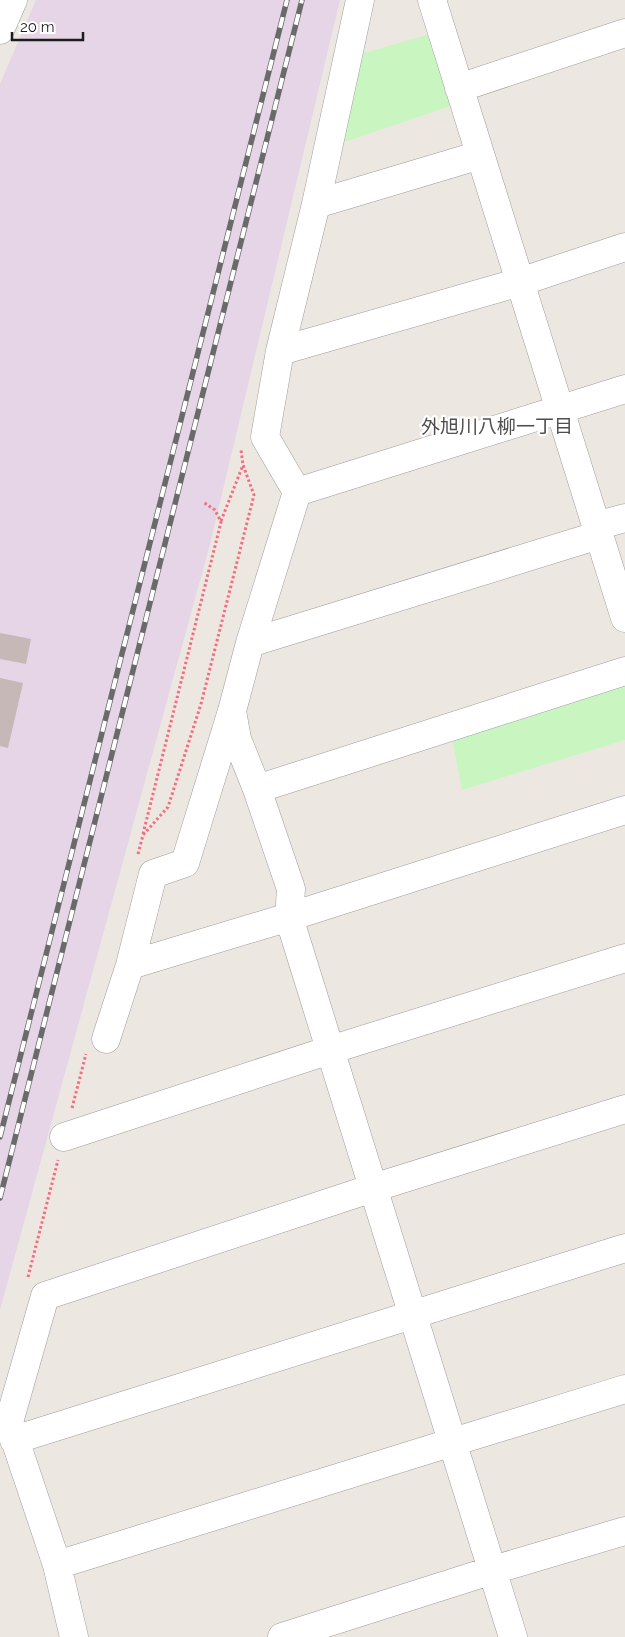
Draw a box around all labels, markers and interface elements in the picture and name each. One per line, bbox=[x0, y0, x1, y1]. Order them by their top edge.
scale bar bbox=[12, 10, 84, 42]
text: 20 m bbox=[20, 18, 55, 36]
district label: 外旭川八柳一丁目 bbox=[421, 415, 573, 437]

